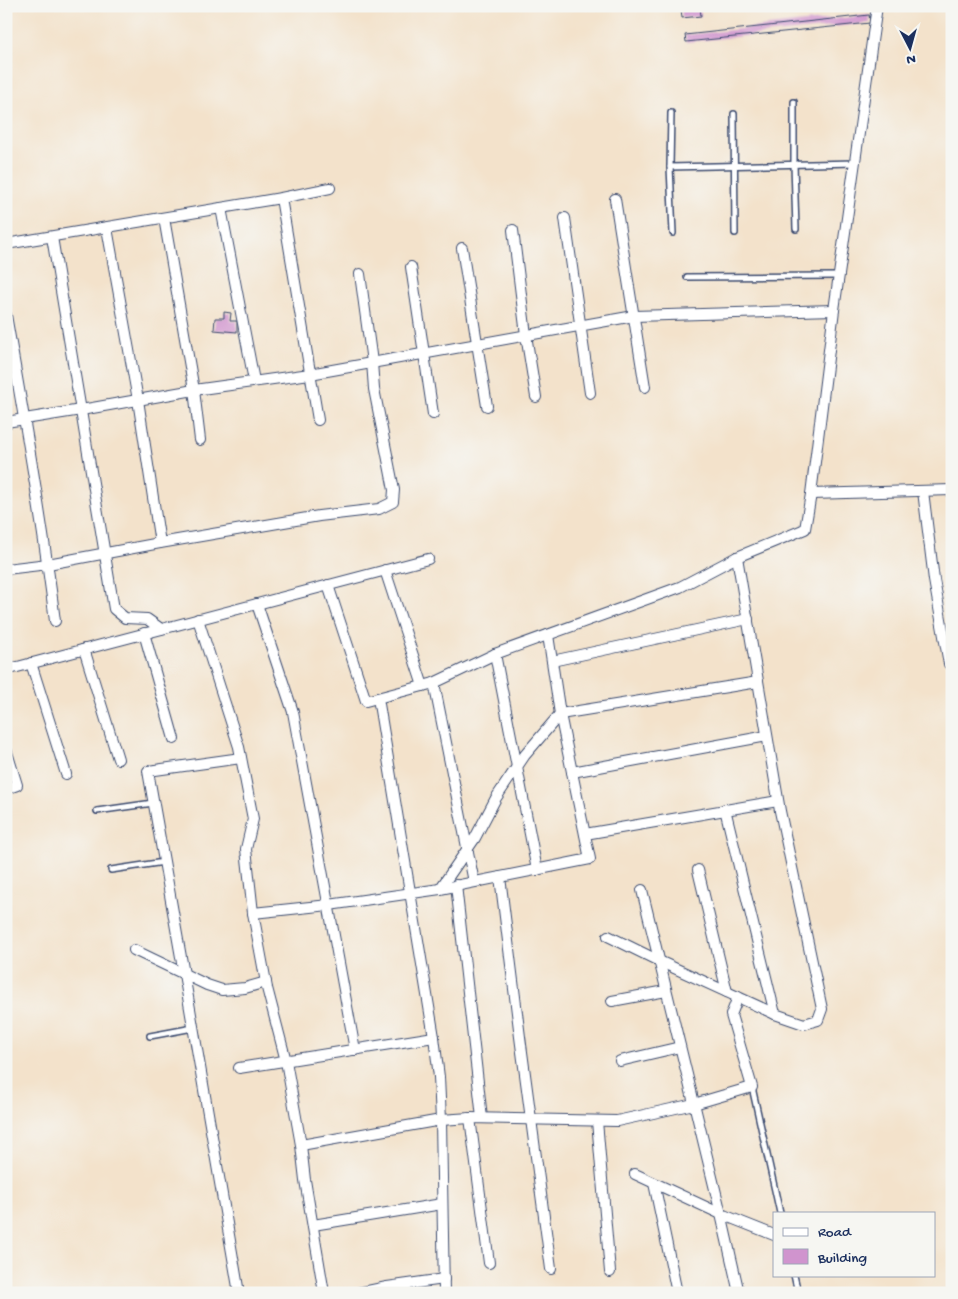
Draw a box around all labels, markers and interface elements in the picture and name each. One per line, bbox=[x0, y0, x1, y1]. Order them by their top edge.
north arrow bbox=[886, 22, 936, 72]
text: N bbox=[906, 50, 917, 67]
legend bbox=[773, 1212, 936, 1276]
text: Road bbox=[818, 1224, 852, 1242]
text: Building bbox=[817, 1250, 867, 1268]

